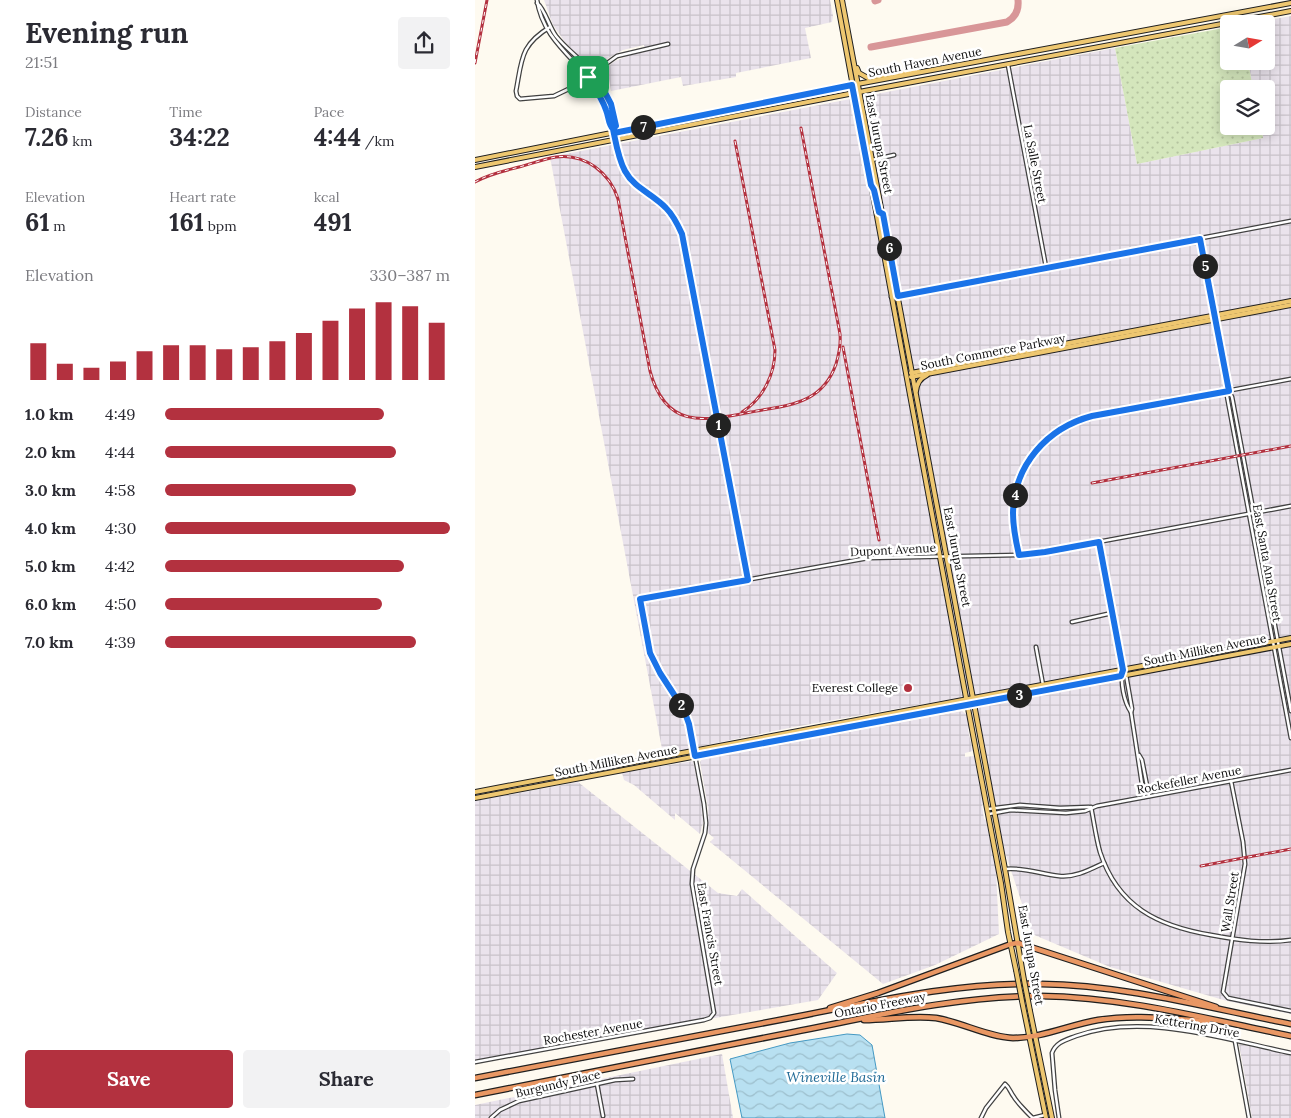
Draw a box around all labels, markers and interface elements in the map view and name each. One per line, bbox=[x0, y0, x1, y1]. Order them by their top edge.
text: Evening run bbox=[25, 15, 188, 51]
north arrow bbox=[1220, 15, 1275, 70]
map controls bbox=[1220, 15, 1275, 135]
button: share bbox=[398, 17, 450, 69]
street label: South Haven Avenue bbox=[867, 43, 983, 80]
text: 21:51 bbox=[25, 52, 58, 72]
pin bbox=[567, 56, 609, 98]
icon: arrive bbox=[574, 63, 602, 91]
button: layers bbox=[1220, 80, 1275, 135]
street label: East Jurupa Street bbox=[862, 93, 897, 196]
text: Distance bbox=[25, 103, 82, 121]
text: Time bbox=[169, 103, 202, 121]
text: Pace bbox=[314, 103, 344, 121]
pin: 7 bbox=[631, 114, 655, 140]
text: 7 bbox=[640, 118, 647, 136]
text: 7.26 bbox=[25, 121, 69, 153]
text: 34:22 bbox=[169, 121, 230, 153]
text: 4:44 bbox=[314, 121, 361, 153]
street label: La Salle Street bbox=[1021, 123, 1051, 205]
text: km bbox=[69, 132, 92, 150]
text: /km bbox=[361, 132, 395, 150]
text: Elevation bbox=[25, 188, 85, 206]
text: Heart rate bbox=[169, 188, 236, 206]
text: kcal bbox=[314, 188, 340, 206]
text: 61 bbox=[25, 206, 50, 238]
text: 161 bbox=[169, 206, 204, 238]
text: 491 bbox=[314, 206, 352, 238]
text: m bbox=[50, 217, 66, 235]
text: bpm bbox=[204, 217, 237, 235]
pin: 6 bbox=[877, 236, 901, 260]
text: 6 bbox=[885, 239, 894, 257]
pin: 5 bbox=[1193, 254, 1217, 278]
text: 5 bbox=[1202, 257, 1209, 275]
text: Elevation bbox=[25, 265, 94, 285]
text: 330–387 m bbox=[369, 265, 450, 285]
street label: South Commerce Parkway bbox=[919, 330, 1067, 373]
text: 1.0 km bbox=[25, 404, 74, 424]
text: 4:49 bbox=[105, 404, 136, 424]
pin: 1 bbox=[705, 412, 731, 438]
text: 1 bbox=[716, 416, 721, 434]
text: 2.0 km bbox=[25, 442, 76, 462]
text: 4:44 bbox=[105, 442, 135, 462]
text: 3.0 km bbox=[25, 480, 76, 500]
text: 4:58 bbox=[105, 480, 135, 500]
pin: 4 bbox=[1003, 482, 1027, 508]
text: 4 bbox=[1012, 486, 1019, 504]
street label: East Santa Ana Street bbox=[1250, 503, 1285, 623]
street label: East Jurupa Street bbox=[940, 506, 975, 609]
text: 4.0 km bbox=[25, 518, 76, 538]
text: 4:30 bbox=[105, 518, 137, 538]
street label: Dupont Avenue bbox=[850, 540, 937, 559]
text: 5.0 km bbox=[25, 556, 76, 576]
text: 4:42 bbox=[105, 556, 135, 576]
text: 6.0 km bbox=[25, 594, 76, 614]
text: 4:50 bbox=[105, 594, 136, 614]
street label: South Milliken Avenue bbox=[1142, 630, 1268, 669]
text: 7.0 km bbox=[25, 632, 74, 652]
text: 4:39 bbox=[105, 632, 136, 652]
place label: Everest College bbox=[812, 680, 898, 695]
marker: Everest College bbox=[902, 682, 914, 694]
pin: 3 bbox=[1007, 682, 1031, 708]
text: 3 bbox=[1016, 686, 1023, 704]
pin: 2 bbox=[669, 692, 693, 718]
text: 2 bbox=[678, 696, 685, 714]
street label: South Milliken Avenue bbox=[553, 741, 679, 780]
street label: Rockefeller Avenue bbox=[1135, 762, 1243, 797]
street label: Wall Street bbox=[1217, 870, 1242, 933]
street label: East Francis Street bbox=[694, 881, 727, 987]
street label: East Jurupa Street bbox=[1015, 904, 1048, 1007]
street label: Ontario Freeway bbox=[833, 988, 927, 1021]
street label: Kettering Drive bbox=[1153, 1011, 1241, 1040]
street label: Rochester Avenue bbox=[542, 1015, 644, 1048]
button: Save bbox=[25, 1050, 233, 1108]
button: Share bbox=[243, 1050, 450, 1108]
street label: Burgundy Place bbox=[514, 1066, 602, 1101]
water label: Wineville Basin bbox=[786, 1068, 886, 1086]

